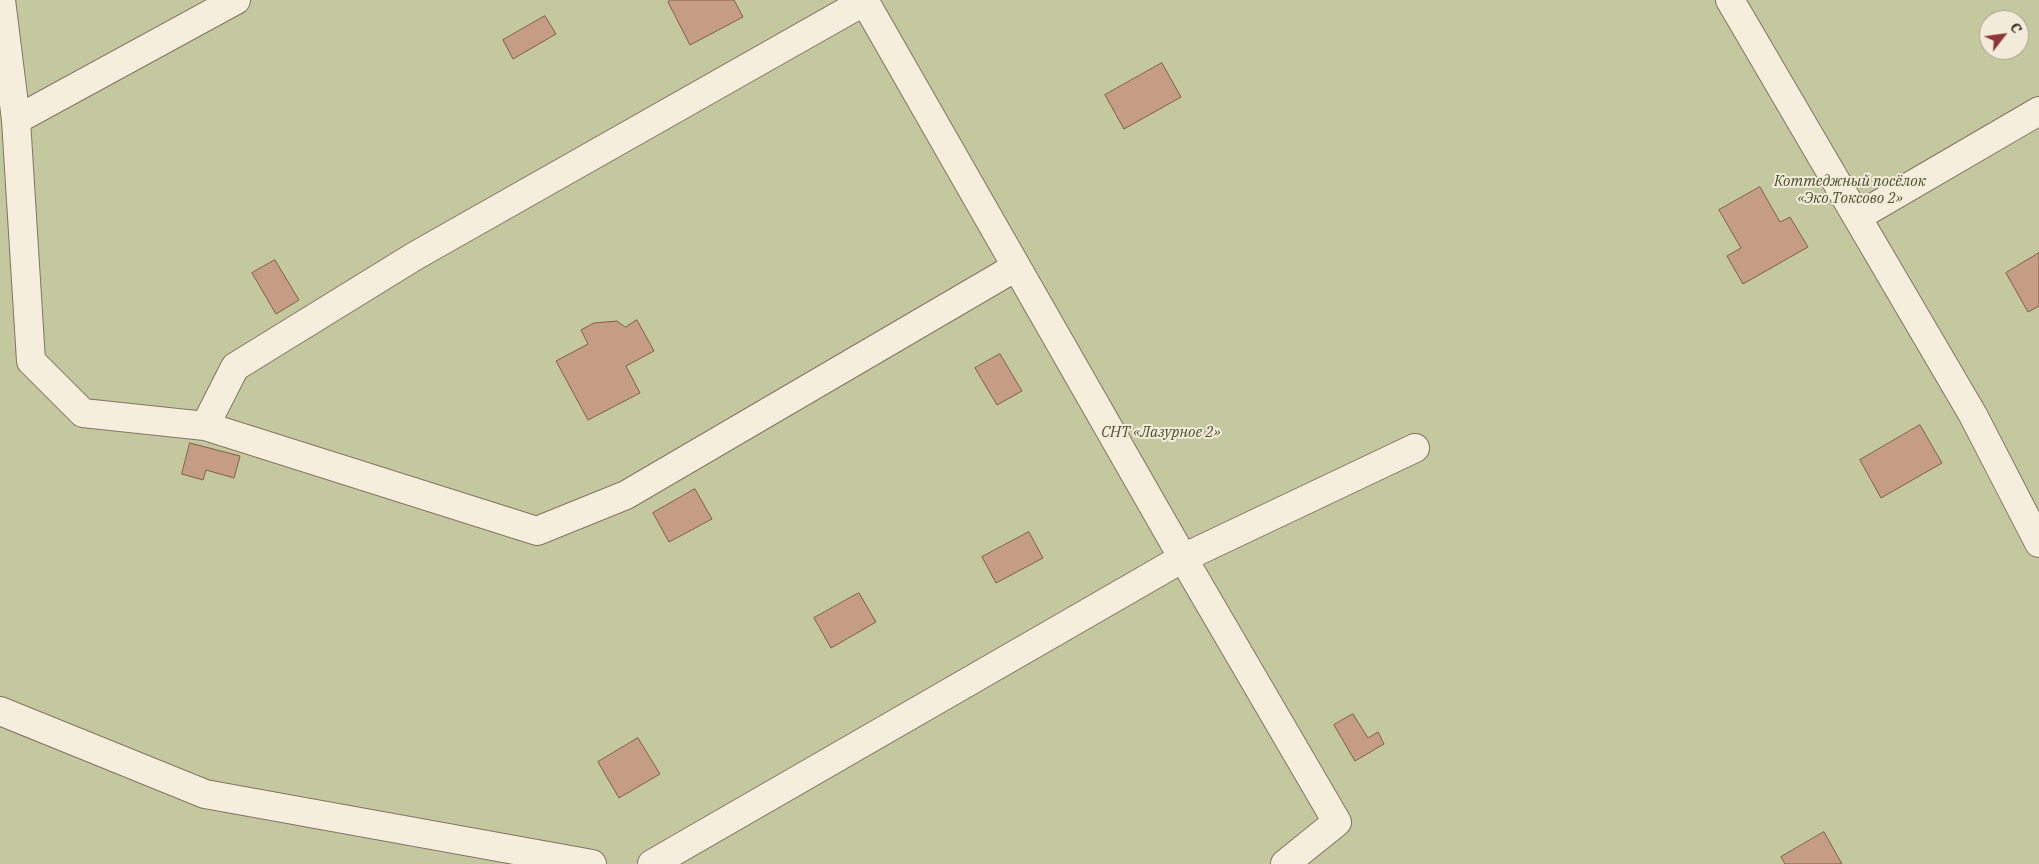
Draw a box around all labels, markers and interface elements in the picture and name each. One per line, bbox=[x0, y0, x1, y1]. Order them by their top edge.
north arrow bbox=[1979, 10, 2029, 60]
text: С bbox=[2006, 19, 2026, 37]
park label: Коттеджный посёлок «Эко Токсово 2» bbox=[1774, 173, 1926, 208]
park label: СНТ «Лазурное 2» bbox=[1101, 424, 1221, 442]

